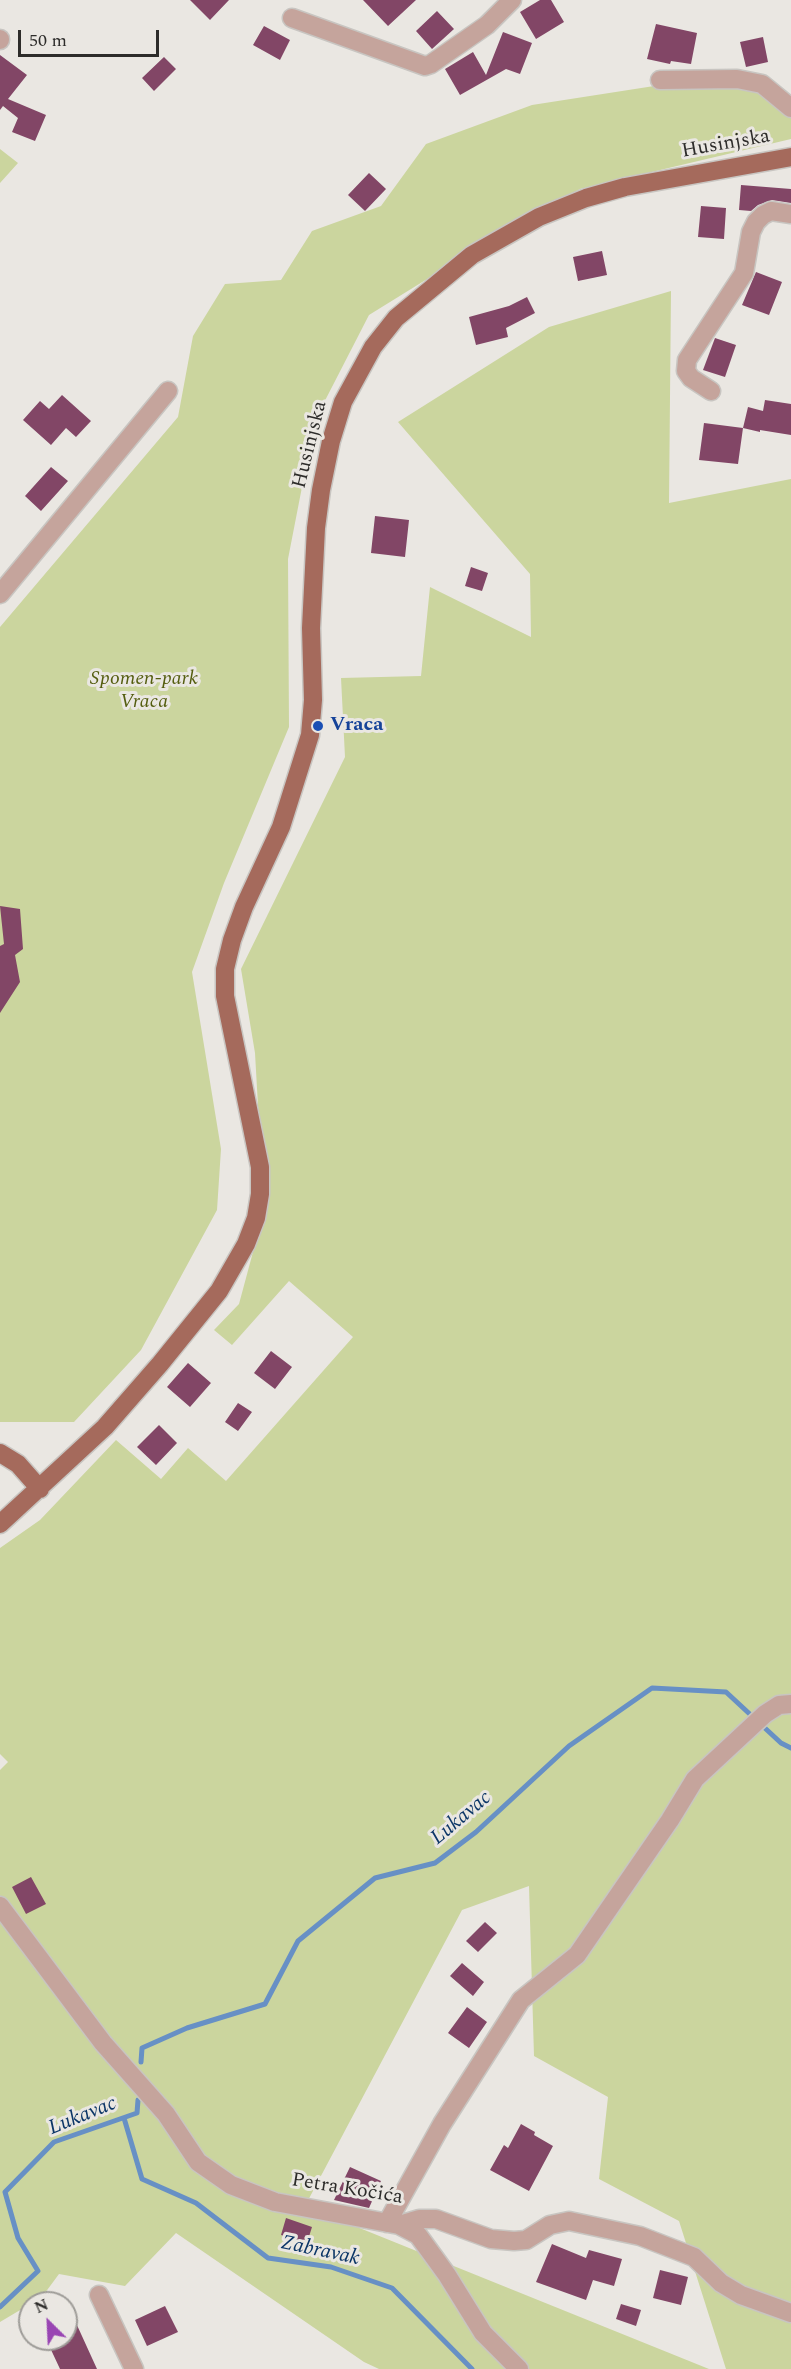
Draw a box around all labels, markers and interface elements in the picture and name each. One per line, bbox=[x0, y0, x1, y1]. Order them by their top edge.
scale bar bbox=[21, 18, 162, 56]
text: 50 m bbox=[29, 27, 67, 54]
street label: Husinjska bbox=[680, 125, 772, 165]
street label: Husinjska bbox=[289, 399, 333, 491]
park label: Spomen-park Vraca bbox=[90, 668, 198, 715]
place label: Vraca bbox=[330, 714, 384, 738]
marker: Vraca bbox=[311, 719, 325, 733]
water label: Lukavac bbox=[427, 1786, 497, 1852]
water label: Lukavac bbox=[45, 2092, 121, 2142]
street label: Petra Kočića bbox=[290, 2169, 404, 2211]
water label: Zabravak bbox=[278, 2231, 362, 2273]
north arrow bbox=[18, 2291, 78, 2351]
text: N bbox=[31, 2293, 52, 2320]

